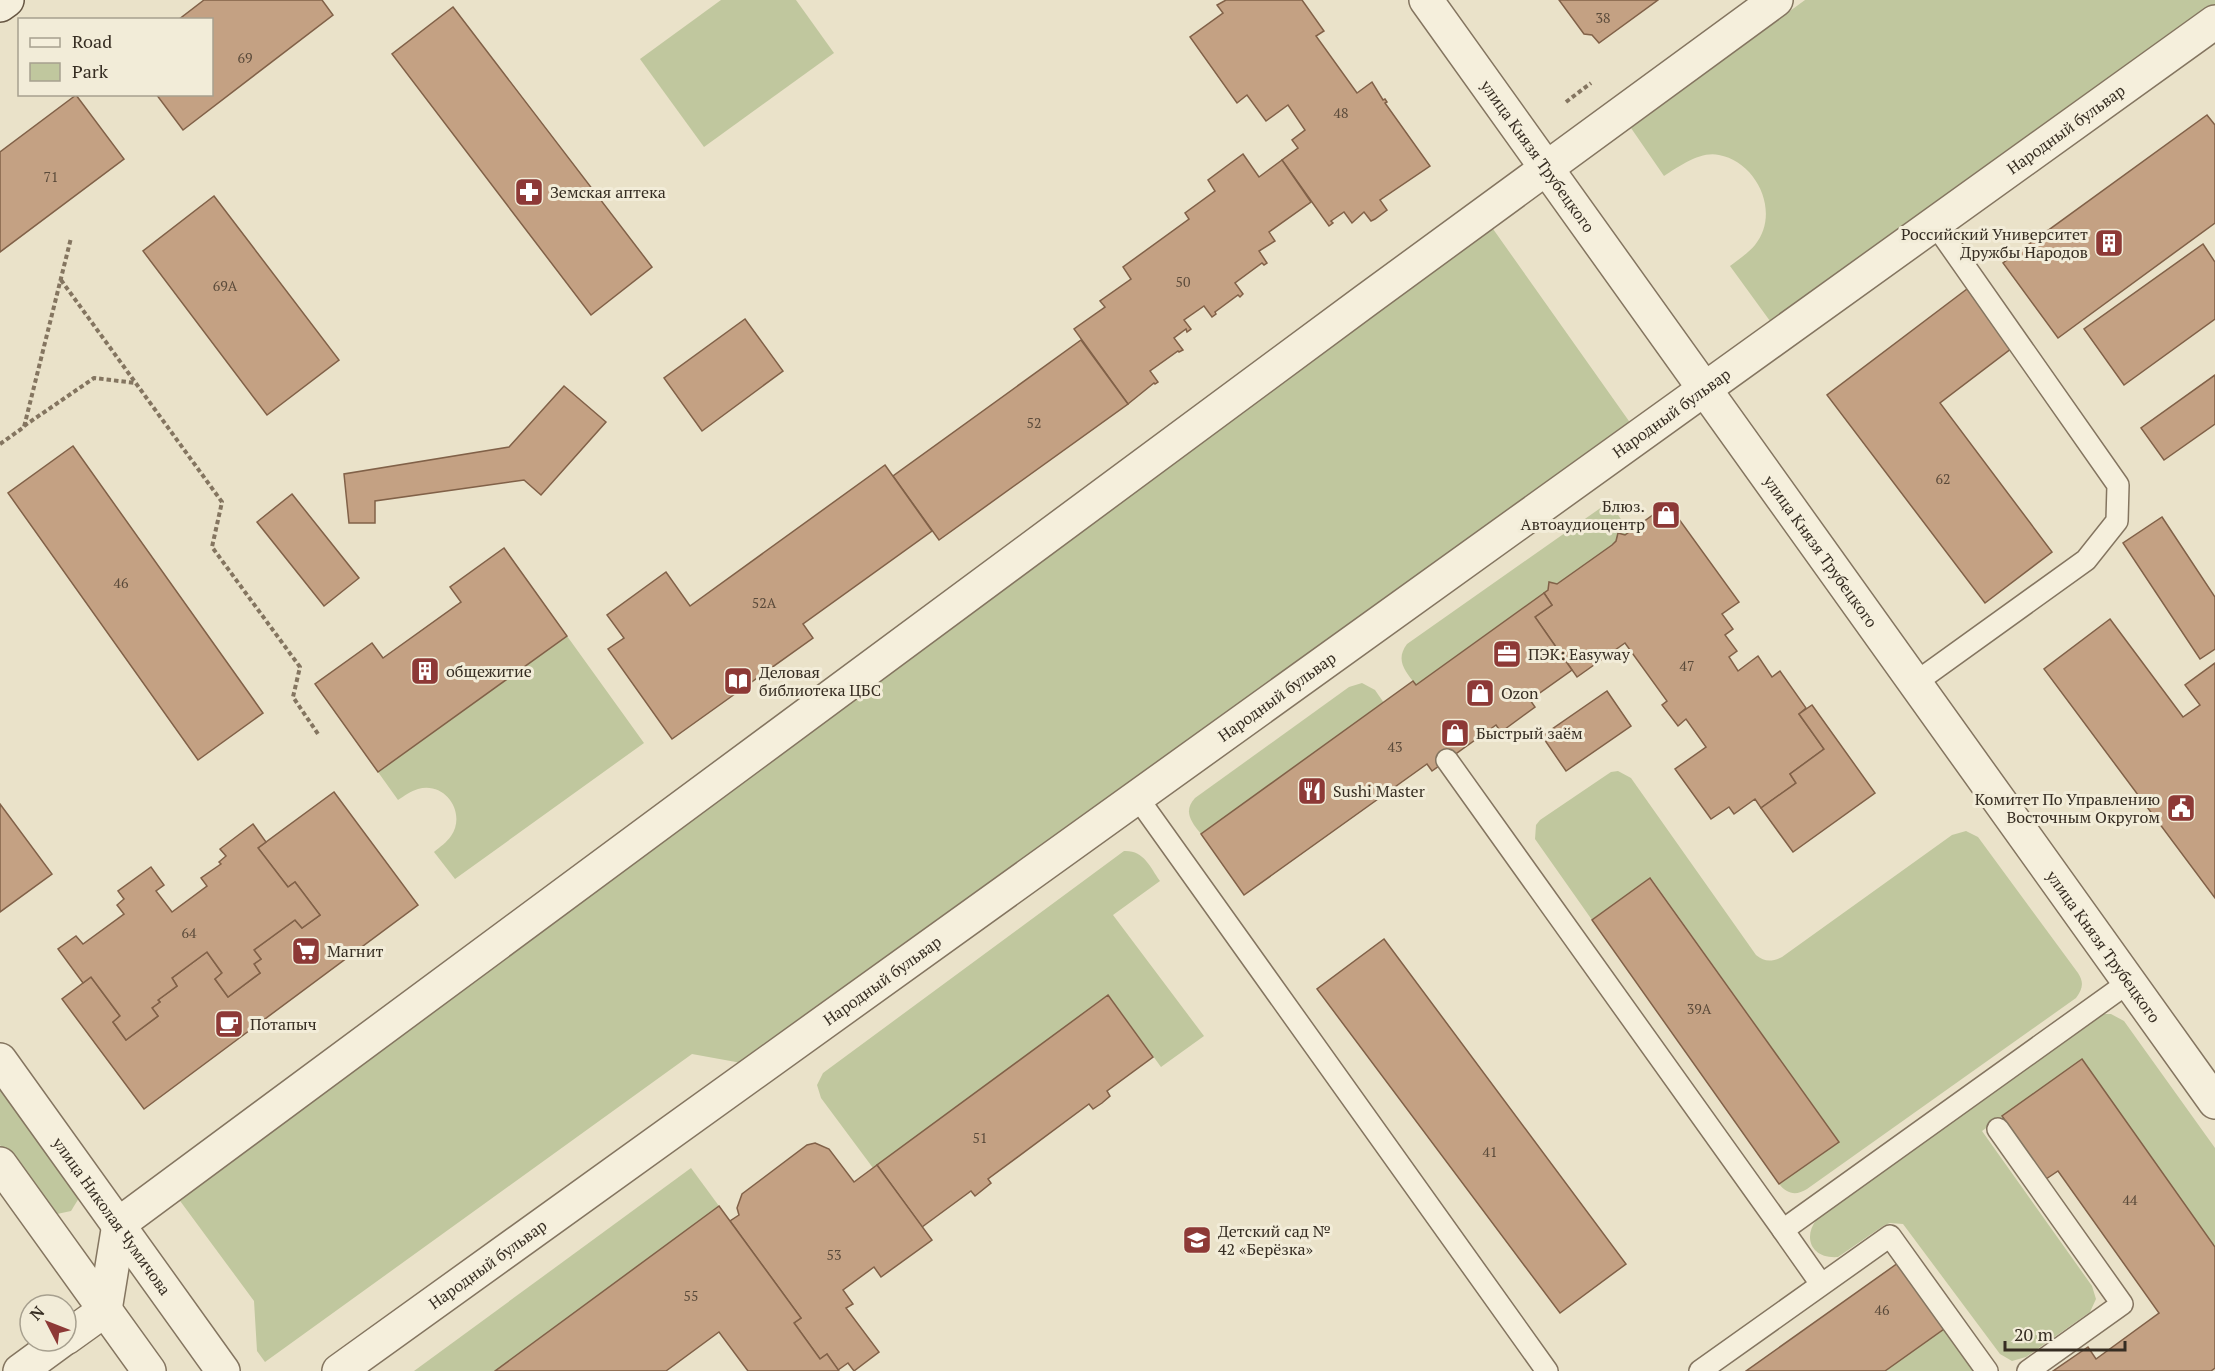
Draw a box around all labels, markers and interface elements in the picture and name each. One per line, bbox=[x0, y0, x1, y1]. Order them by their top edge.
house number: 38 bbox=[1596, 8, 1610, 27]
legend bbox=[18, 18, 213, 96]
text: Road bbox=[72, 29, 112, 53]
house number: 69 bbox=[238, 48, 252, 67]
text: Park bbox=[72, 59, 109, 83]
street label: улица Князя Трубецкого bbox=[1475, 75, 1600, 237]
street label: Народный бульвар bbox=[2002, 79, 2129, 179]
house number: 48 bbox=[1334, 103, 1348, 122]
house number: 71 bbox=[44, 167, 58, 186]
pharmacy icon: Земская аптека bbox=[513, 176, 545, 208]
place label: Земская аптека bbox=[550, 181, 666, 203]
place label: Российский Университет Дружбы Народов bbox=[1901, 223, 2088, 263]
building icon: Российский Университет Дружбы Народов bbox=[2093, 227, 2125, 259]
house number: 50 bbox=[1176, 272, 1190, 291]
house number: 69А bbox=[213, 276, 238, 295]
street label: Народный бульвар bbox=[1608, 363, 1735, 463]
house number: 52 bbox=[1027, 413, 1041, 432]
house number: 62 bbox=[1936, 469, 1950, 488]
street label: улица Князя Трубецкого bbox=[1758, 470, 1883, 632]
place label: Блюз. Автоаудиоцентр bbox=[1521, 495, 1645, 535]
shop icon: Блюз. Автоаудиоцентр bbox=[1650, 499, 1682, 531]
house number: 46 bbox=[114, 573, 129, 592]
house number: 52А bbox=[752, 593, 777, 612]
office icon: ПЭК: Easyway bbox=[1491, 638, 1523, 670]
place label: ПЭК: Easyway bbox=[1528, 643, 1631, 665]
street label: Народный бульвар bbox=[1213, 647, 1340, 747]
building icon: общежитие bbox=[409, 655, 441, 687]
house number: 47 bbox=[1680, 656, 1694, 675]
place label: общежитие bbox=[446, 660, 532, 682]
place label: Деловая библиотека ЦБС bbox=[759, 661, 881, 701]
library icon: Деловая библиотека ЦБС bbox=[722, 665, 754, 697]
shop icon: Ozon bbox=[1464, 677, 1496, 709]
place label: Ozon bbox=[1501, 682, 1539, 704]
shop icon: Быстрый заём bbox=[1439, 717, 1471, 749]
place label: Быстрый заём bbox=[1476, 722, 1583, 744]
house number: 43 bbox=[1388, 737, 1402, 756]
restaurant icon: Sushi Master bbox=[1296, 775, 1328, 807]
place label: Sushi Master bbox=[1333, 780, 1426, 802]
place label: Комитет По Управлению Восточным Округом bbox=[1975, 788, 2160, 828]
public building icon: Комитет По Управлению Восточным Округом bbox=[2165, 792, 2197, 824]
street label: улица Князя Трубецкого bbox=[2041, 865, 2166, 1027]
house number: 64 bbox=[182, 923, 197, 942]
street label: Народный бульвар bbox=[819, 930, 946, 1030]
supermarket icon: Магнит bbox=[290, 935, 322, 967]
place label: Магнит bbox=[327, 940, 383, 962]
house number: 39А bbox=[1687, 999, 1712, 1018]
cafe icon: Потапыч bbox=[213, 1008, 245, 1040]
place label: Потапыч bbox=[250, 1013, 317, 1035]
house number: 51 bbox=[973, 1128, 987, 1147]
street label: улица Николая Чумичова bbox=[47, 1132, 176, 1300]
house number: 41 bbox=[1483, 1142, 1497, 1161]
house number: 44 bbox=[2123, 1190, 2138, 1209]
street label: Народный бульвар bbox=[424, 1214, 551, 1314]
place label: Детский сад № 42 «Берёзка» bbox=[1218, 1220, 1331, 1260]
school or university icon: Детский сад № 42 «Берёзка» bbox=[1181, 1224, 1213, 1256]
house number: 53 bbox=[827, 1245, 841, 1264]
house number: 55 bbox=[684, 1286, 698, 1305]
north arrow bbox=[18, 1293, 78, 1353]
house number: 46 bbox=[1875, 1300, 1890, 1319]
text: N bbox=[25, 1301, 49, 1325]
scale bar bbox=[2005, 1314, 2125, 1352]
text: 20 m bbox=[2014, 1322, 2054, 1346]

